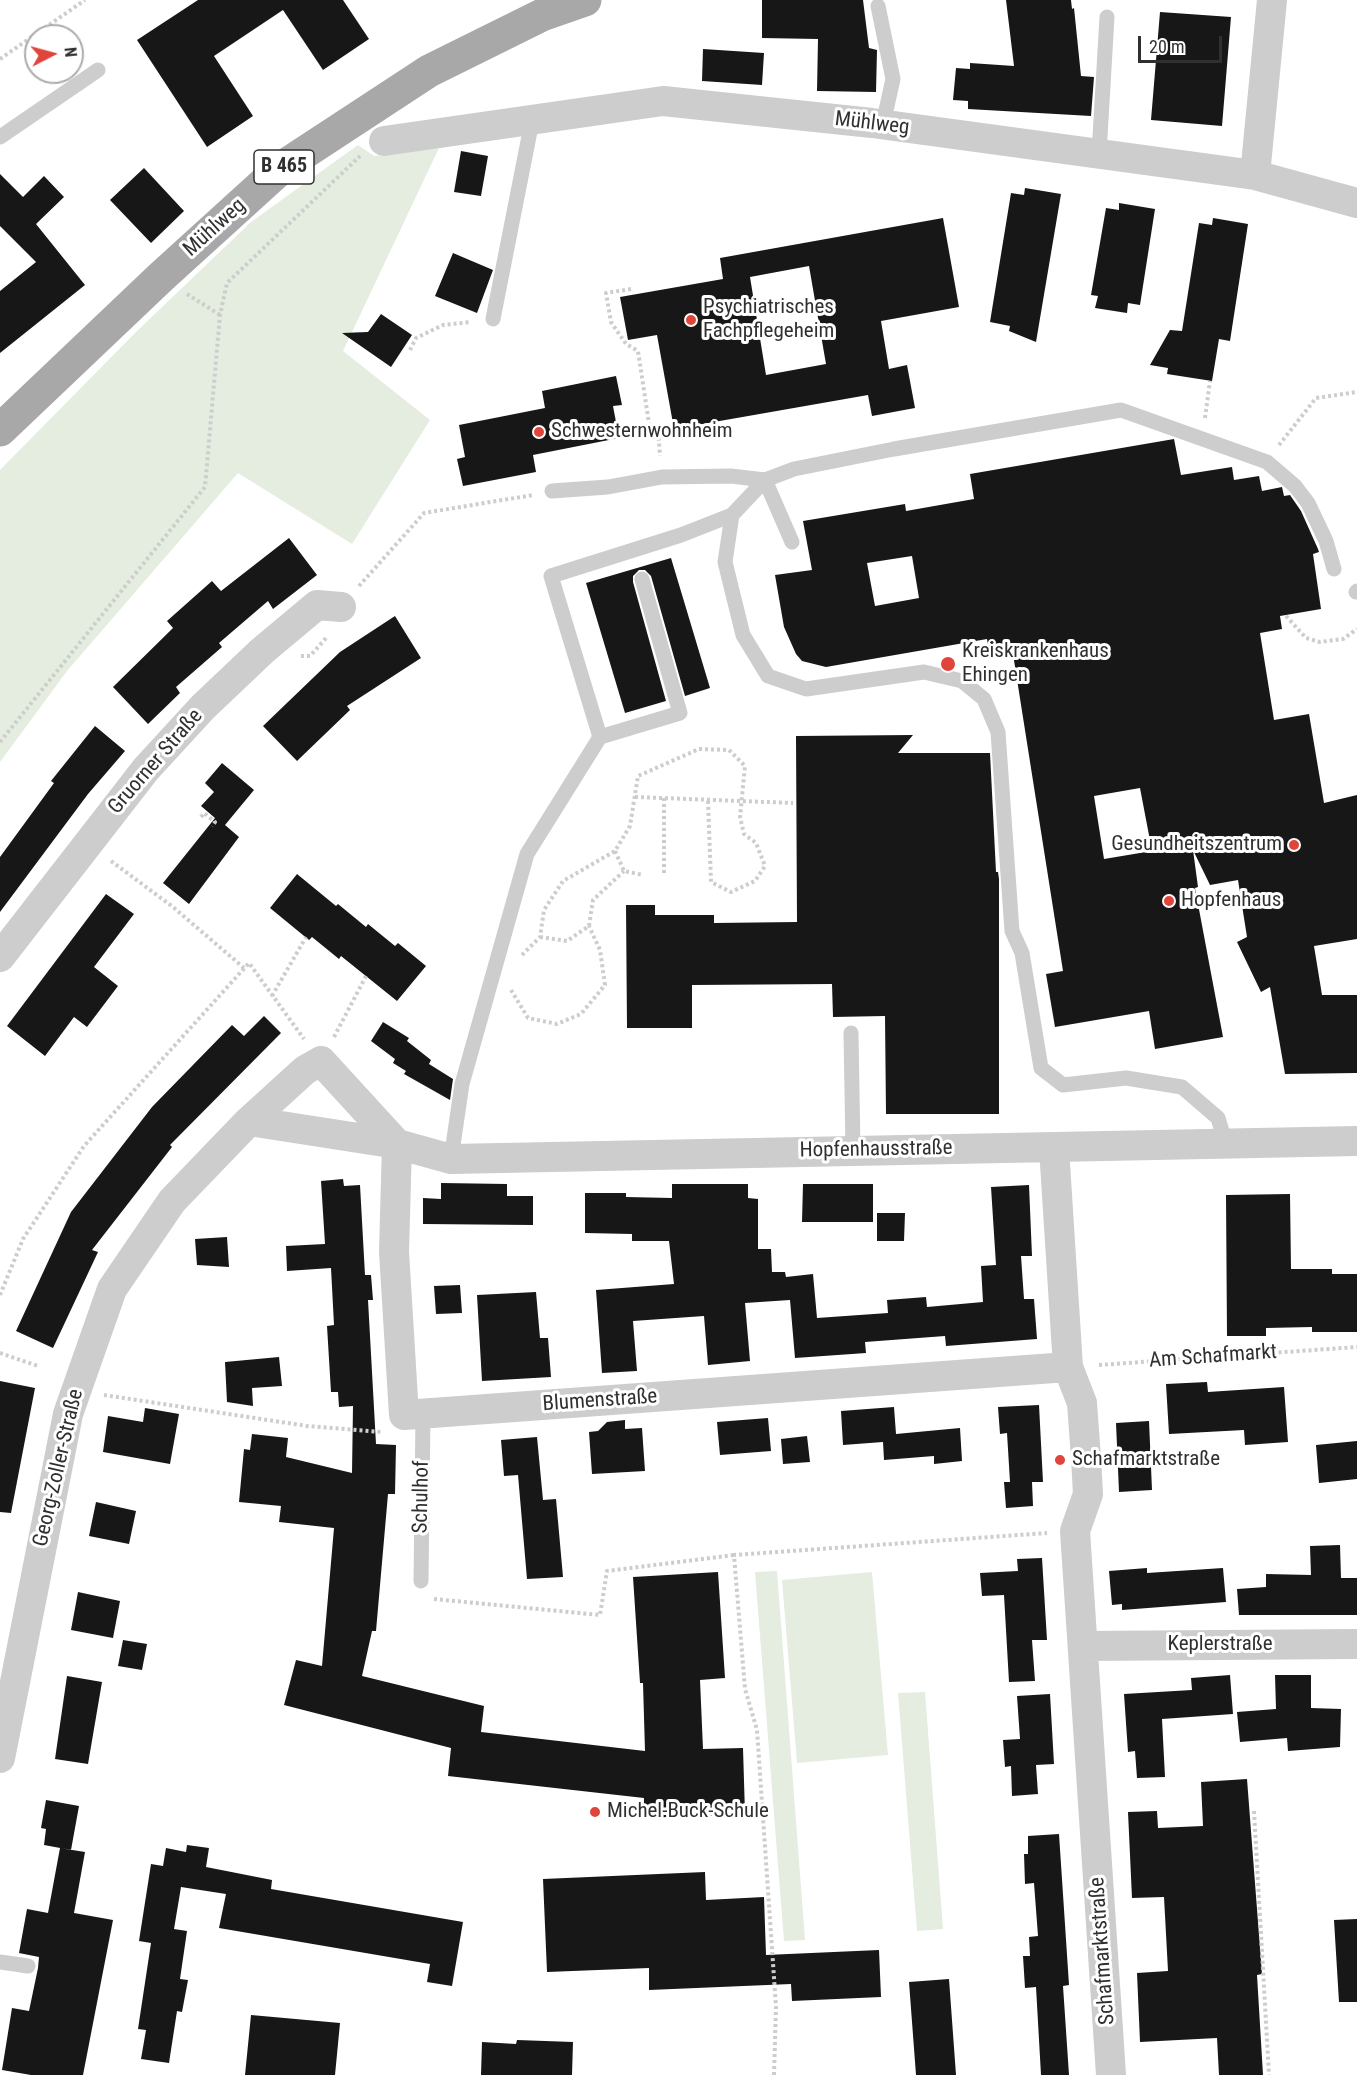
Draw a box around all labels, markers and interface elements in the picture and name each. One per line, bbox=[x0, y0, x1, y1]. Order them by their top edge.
north arrow bbox=[24, 24, 84, 84]
scale bar bbox=[1141, 24, 1225, 62]
text: 20 m bbox=[1149, 36, 1184, 57]
text: N bbox=[60, 46, 80, 58]
street label: Mühlweg bbox=[833, 107, 911, 141]
road number: B 465 bbox=[254, 150, 314, 184]
street label: Mühlweg bbox=[179, 194, 251, 262]
place label: Psychiatrisches Fachpflegeheim bbox=[703, 295, 834, 345]
marker: Psychiatrisches Fachpflegeheim bbox=[684, 313, 698, 327]
place label: Schwesternwohnheim bbox=[551, 419, 733, 445]
marker: Schwesternwohnheim bbox=[532, 425, 546, 439]
place label: Kreiskrankenhaus Ehingen bbox=[962, 639, 1109, 689]
marker: Kreiskrankenhaus Ehingen bbox=[939, 655, 957, 673]
street label: Gruorner Straße bbox=[103, 704, 209, 820]
place label: Gesundheitszentrum bbox=[1111, 832, 1282, 858]
marker: Gesundheitszentrum bbox=[1287, 838, 1301, 852]
place label: Hopfenhaus bbox=[1181, 888, 1281, 914]
marker: Hopfenhaus bbox=[1162, 894, 1176, 908]
street label: Hopfenhausstraße bbox=[799, 1136, 953, 1164]
street label: Am Schafmarkt bbox=[1148, 1340, 1278, 1374]
street label: Blumenstraße bbox=[542, 1384, 658, 1418]
street label: Georg-Zoller-Straße bbox=[29, 1387, 89, 1549]
place label: Schafmarktstraße bbox=[1072, 1447, 1220, 1473]
marker: Schafmarktstraße bbox=[1053, 1453, 1067, 1467]
street label: Schulhof bbox=[409, 1460, 435, 1534]
street label: Keplerstraße bbox=[1167, 1632, 1273, 1658]
place label: Michel-Buck-Schule bbox=[607, 1799, 769, 1825]
marker: Michel-Buck-Schule bbox=[588, 1805, 602, 1819]
street label: Schafmarktstraße bbox=[1085, 1876, 1121, 2026]

